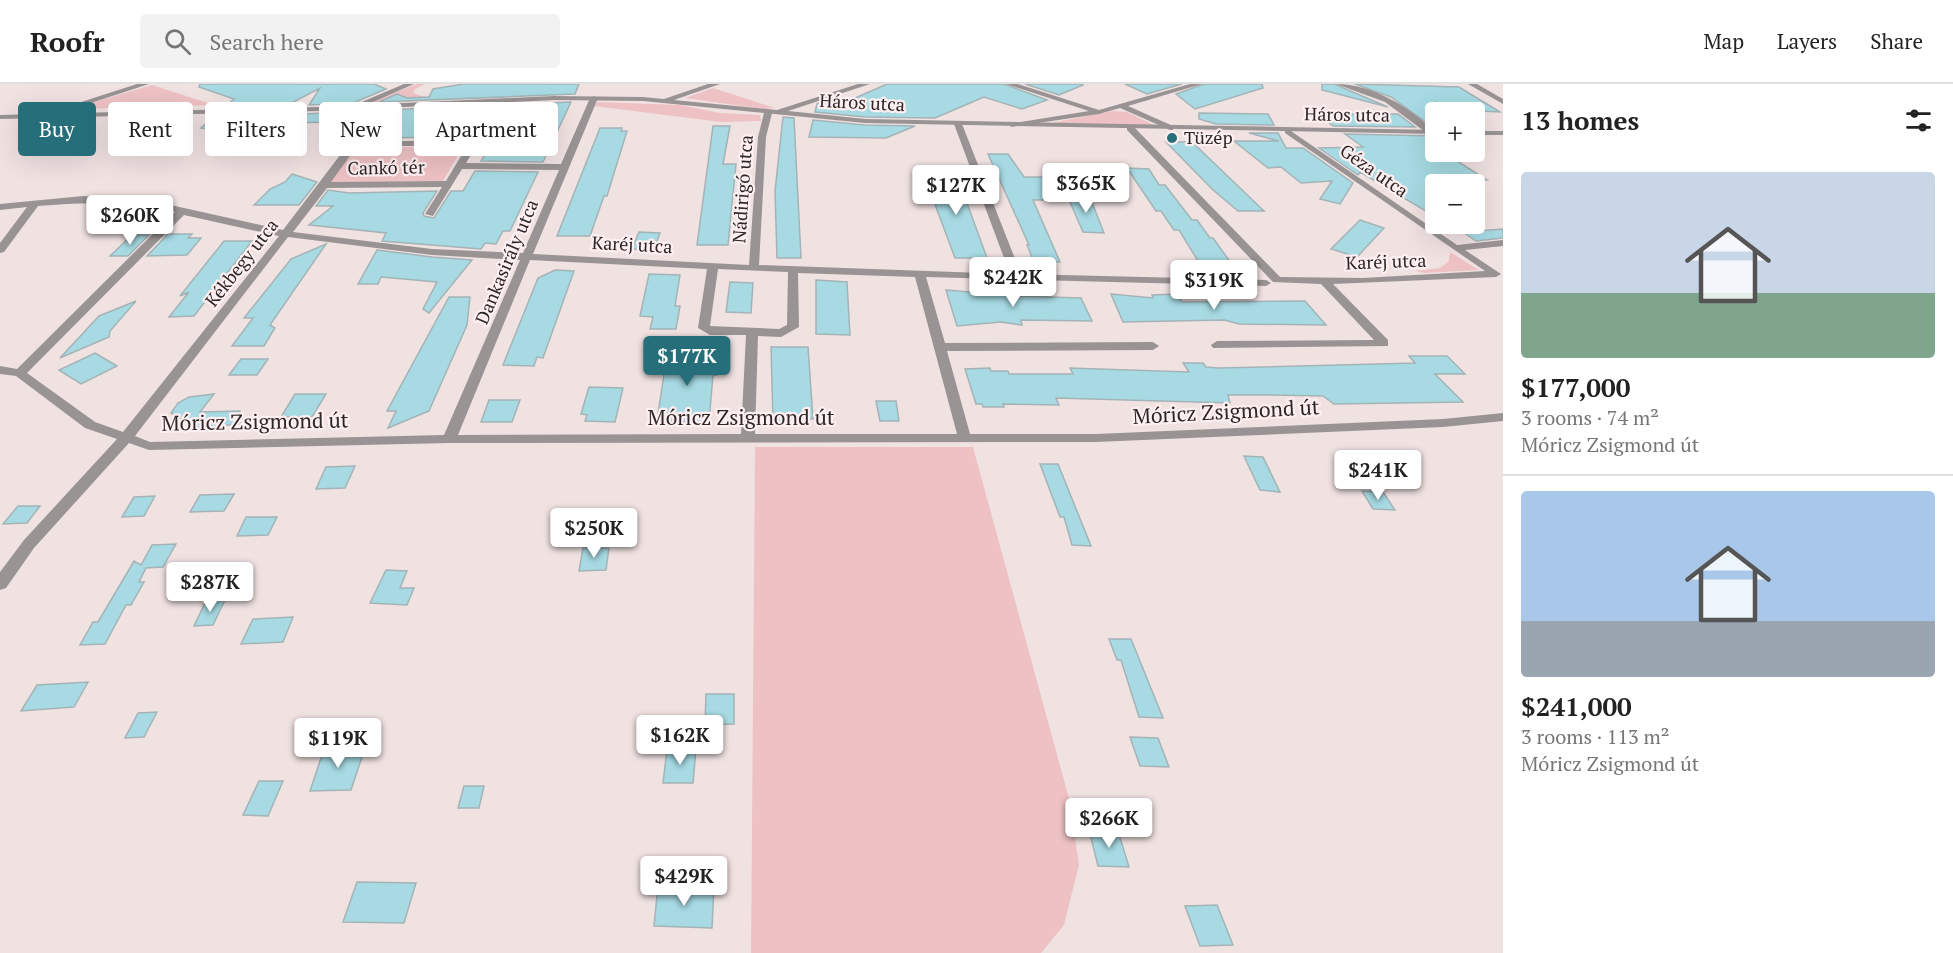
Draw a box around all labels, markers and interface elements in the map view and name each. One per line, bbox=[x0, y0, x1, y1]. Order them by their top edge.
search box bbox=[140, 14, 560, 68]
text: Roofr bbox=[30, 23, 104, 60]
icon: search bbox=[161, 25, 194, 58]
text: Search here bbox=[209, 27, 324, 56]
text: Map bbox=[1703, 27, 1744, 55]
text: Layers bbox=[1777, 27, 1837, 55]
text: Share bbox=[1870, 27, 1923, 55]
street label: Háros utca bbox=[819, 88, 905, 116]
street label: Háros utca bbox=[1304, 101, 1390, 127]
chip: Buy bbox=[18, 102, 96, 156]
chip: Rent bbox=[108, 102, 193, 156]
chip: Filters bbox=[205, 102, 307, 156]
chip: New bbox=[319, 102, 402, 156]
chip: Apartment bbox=[414, 102, 558, 156]
map controls bbox=[1425, 102, 1485, 234]
button: + bbox=[1425, 102, 1485, 162]
text: 13 homes bbox=[1521, 103, 1639, 137]
icon: filters bbox=[1902, 104, 1935, 137]
place label: Tüzép bbox=[1184, 125, 1233, 149]
marker: Tüzép bbox=[1165, 131, 1179, 145]
street label: Nádirigó utca bbox=[726, 134, 758, 244]
street label: Géza utca bbox=[1336, 138, 1413, 202]
street label: Cankó tér bbox=[347, 154, 425, 180]
pin: $365K bbox=[1044, 163, 1128, 214]
pin: $127K bbox=[914, 165, 998, 216]
text: $365K bbox=[1056, 169, 1116, 196]
text: $127K bbox=[926, 171, 986, 198]
button: − bbox=[1425, 174, 1485, 234]
pin: $260K bbox=[88, 195, 172, 246]
street label: Dankasirály utca bbox=[469, 195, 543, 328]
text: $260K bbox=[100, 201, 160, 228]
icon: home bbox=[1674, 211, 1782, 319]
street label: Kékbegy utca bbox=[199, 213, 283, 311]
street label: Karéj utca bbox=[591, 230, 673, 258]
street label: Karéj utca bbox=[1345, 248, 1427, 274]
pin: $242K bbox=[971, 257, 1055, 308]
pin: $319K bbox=[1172, 260, 1256, 311]
text: $242K bbox=[983, 263, 1043, 290]
text: $319K bbox=[1184, 266, 1244, 293]
pin: $177K bbox=[645, 336, 729, 387]
text: $177K bbox=[657, 342, 717, 369]
text: $177,000 bbox=[1521, 370, 1630, 404]
street label: Móricz Zsigmond út bbox=[1132, 392, 1320, 430]
street label: Móricz Zsigmond út bbox=[647, 403, 835, 431]
text: 3 rooms · 74 m² bbox=[1521, 404, 1659, 431]
street label: Móricz Zsigmond út bbox=[161, 405, 349, 437]
text: Móricz Zsigmond út bbox=[1521, 431, 1699, 458]
pin: $241K bbox=[1336, 450, 1420, 501]
text: $241K bbox=[1348, 456, 1408, 483]
pin: $250K bbox=[552, 508, 636, 559]
text: $250K bbox=[564, 514, 624, 541]
icon: home bbox=[1674, 530, 1782, 638]
pin: $287K bbox=[168, 562, 252, 613]
text: $287K bbox=[180, 568, 240, 595]
text: $241,000 bbox=[1521, 689, 1632, 723]
pin: $162K bbox=[638, 715, 722, 766]
pin: $119K bbox=[296, 718, 380, 769]
text: $162K bbox=[650, 721, 710, 748]
text: 3 rooms · 113 m² bbox=[1521, 723, 1669, 750]
text: $119K bbox=[308, 724, 368, 751]
text: Móricz Zsigmond út bbox=[1521, 750, 1699, 777]
pin: $266K bbox=[1067, 798, 1151, 849]
text: $266K bbox=[1079, 804, 1139, 831]
pin: $429K bbox=[642, 856, 726, 907]
text: $429K bbox=[654, 862, 714, 889]

